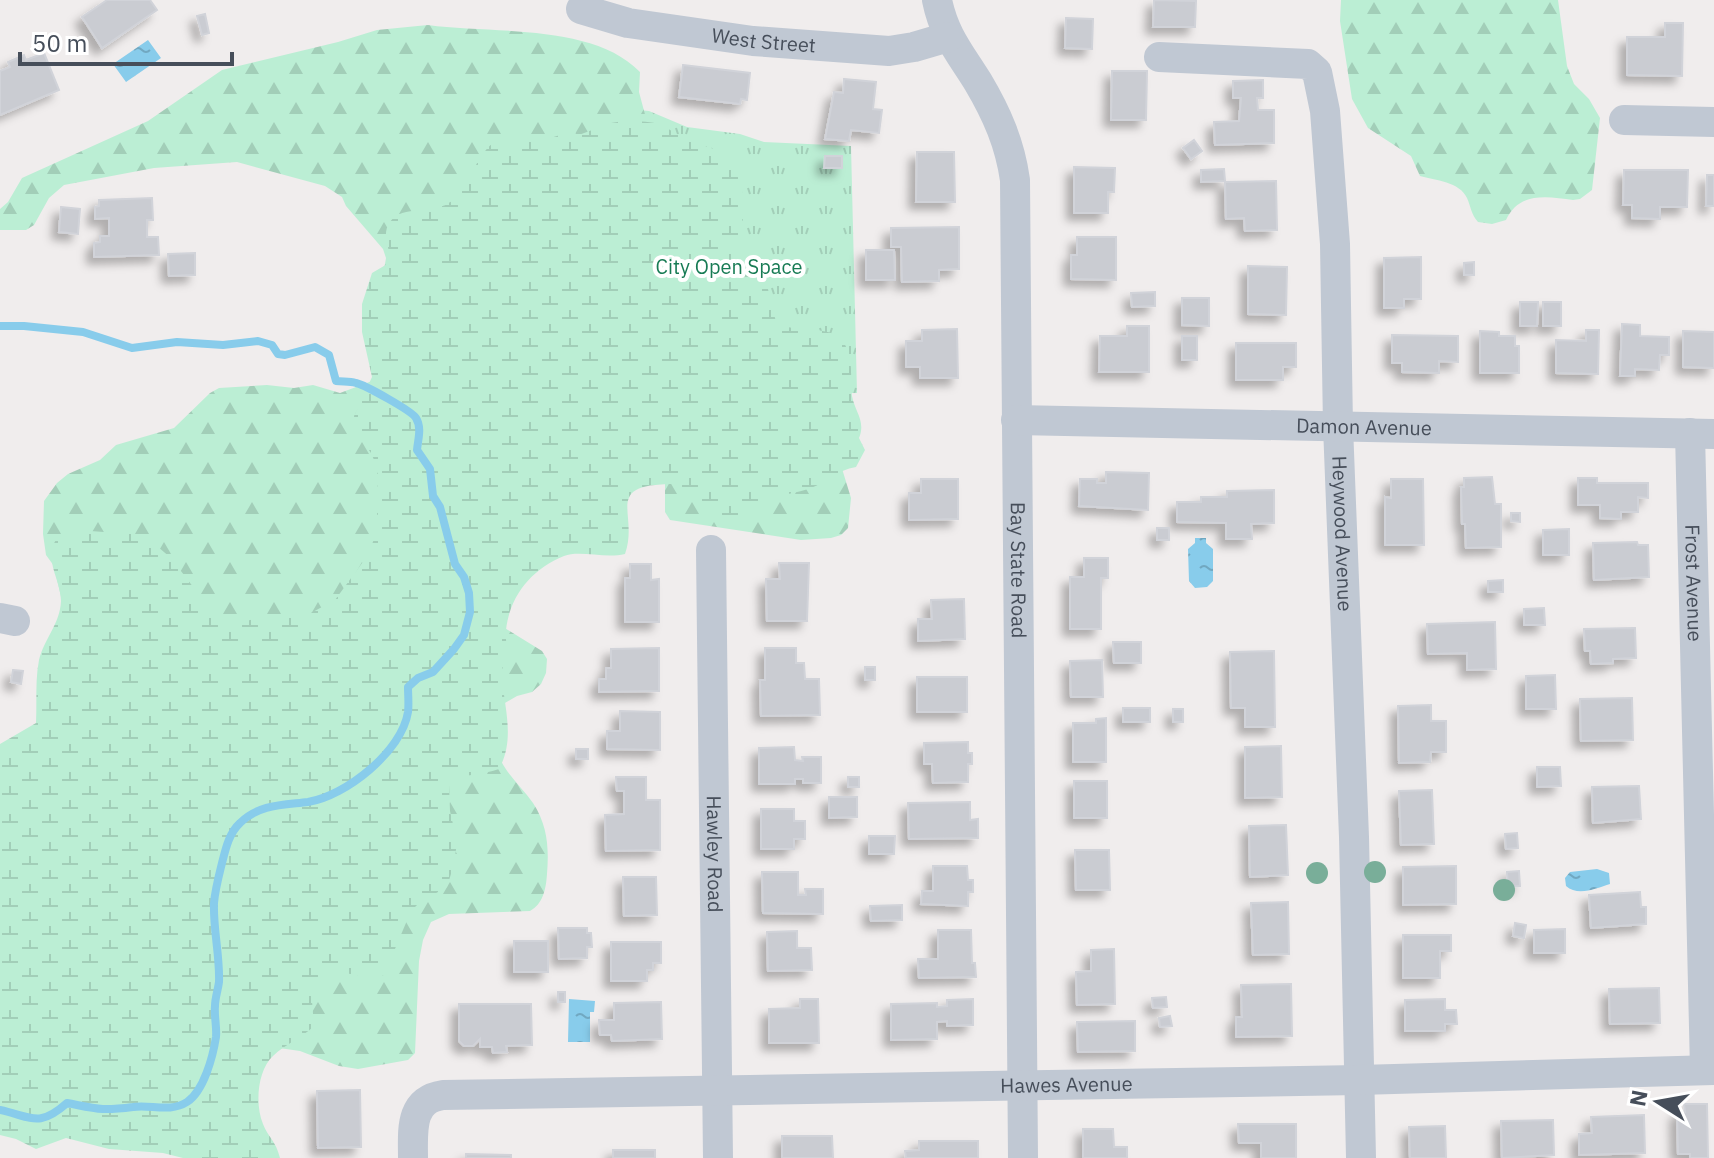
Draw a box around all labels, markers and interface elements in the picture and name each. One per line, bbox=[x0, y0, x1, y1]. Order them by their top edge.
scale bar bbox=[20, 16, 232, 66]
street label: West Street bbox=[710, 21, 817, 59]
text: 50 m bbox=[32, 27, 87, 59]
park label: City Open Space bbox=[656, 253, 802, 280]
street label: Damon Avenue bbox=[1296, 412, 1432, 441]
street label: Heywood Avenue bbox=[1326, 455, 1359, 612]
street label: Bay State Road bbox=[1005, 502, 1033, 638]
street label: Frost Avenue bbox=[1679, 524, 1709, 642]
street label: Hawley Road bbox=[701, 795, 729, 913]
north arrow bbox=[1618, 1062, 1698, 1142]
street label: Hawes Avenue bbox=[1000, 1070, 1133, 1099]
text: N bbox=[1622, 1087, 1654, 1109]

